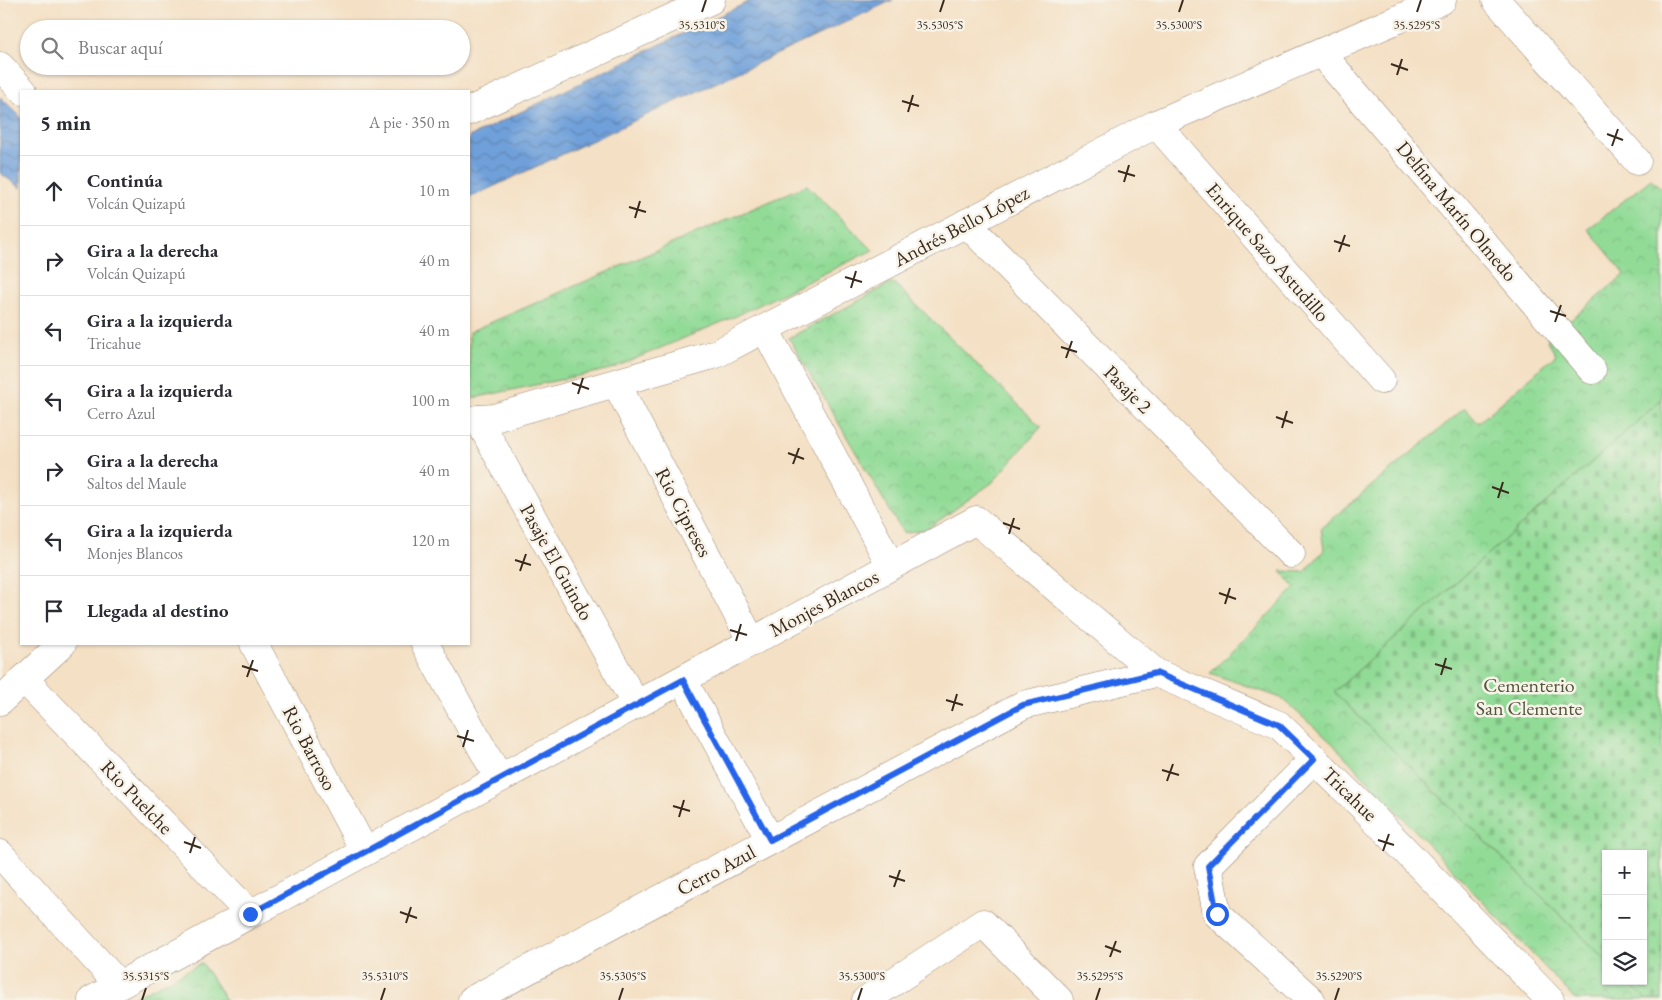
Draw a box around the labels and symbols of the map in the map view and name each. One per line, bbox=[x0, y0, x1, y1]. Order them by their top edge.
text: 35.5310°S bbox=[679, 17, 726, 33]
text: 35.5305°S bbox=[917, 17, 964, 33]
text: 35.5300°S bbox=[1156, 17, 1203, 33]
text: 35.5295°S bbox=[1394, 17, 1441, 33]
street label: Delfina Marín Olmedo bbox=[1391, 135, 1523, 287]
street label: Enrique Sazo Astudillo bbox=[1200, 177, 1336, 327]
street label: Andrés Bello López bbox=[888, 179, 1034, 273]
street label: Pasaje 2 bbox=[1098, 359, 1158, 419]
street label: Rio Cipreses bbox=[650, 463, 718, 561]
street label: Pasaje El Guindo bbox=[514, 499, 600, 625]
street label: Monjes Blancos bbox=[765, 563, 883, 643]
park label: Cementerio San Clemente bbox=[1476, 672, 1583, 721]
street label: Rio Barroso bbox=[277, 701, 343, 795]
street label: Rio Puelche bbox=[95, 754, 179, 840]
street label: Tricahue bbox=[1317, 761, 1383, 827]
street label: Cerro Azul bbox=[672, 838, 760, 902]
route end bbox=[239, 903, 262, 926]
route start bbox=[1206, 903, 1229, 926]
text: 35.5315°S bbox=[123, 968, 170, 984]
text: 35.5310°S bbox=[362, 968, 409, 984]
text: 35.5305°S bbox=[600, 968, 647, 984]
text: 35.5300°S bbox=[839, 968, 886, 984]
text: 35.5295°S bbox=[1077, 968, 1124, 984]
text: 35.5290°S bbox=[1316, 968, 1363, 984]

